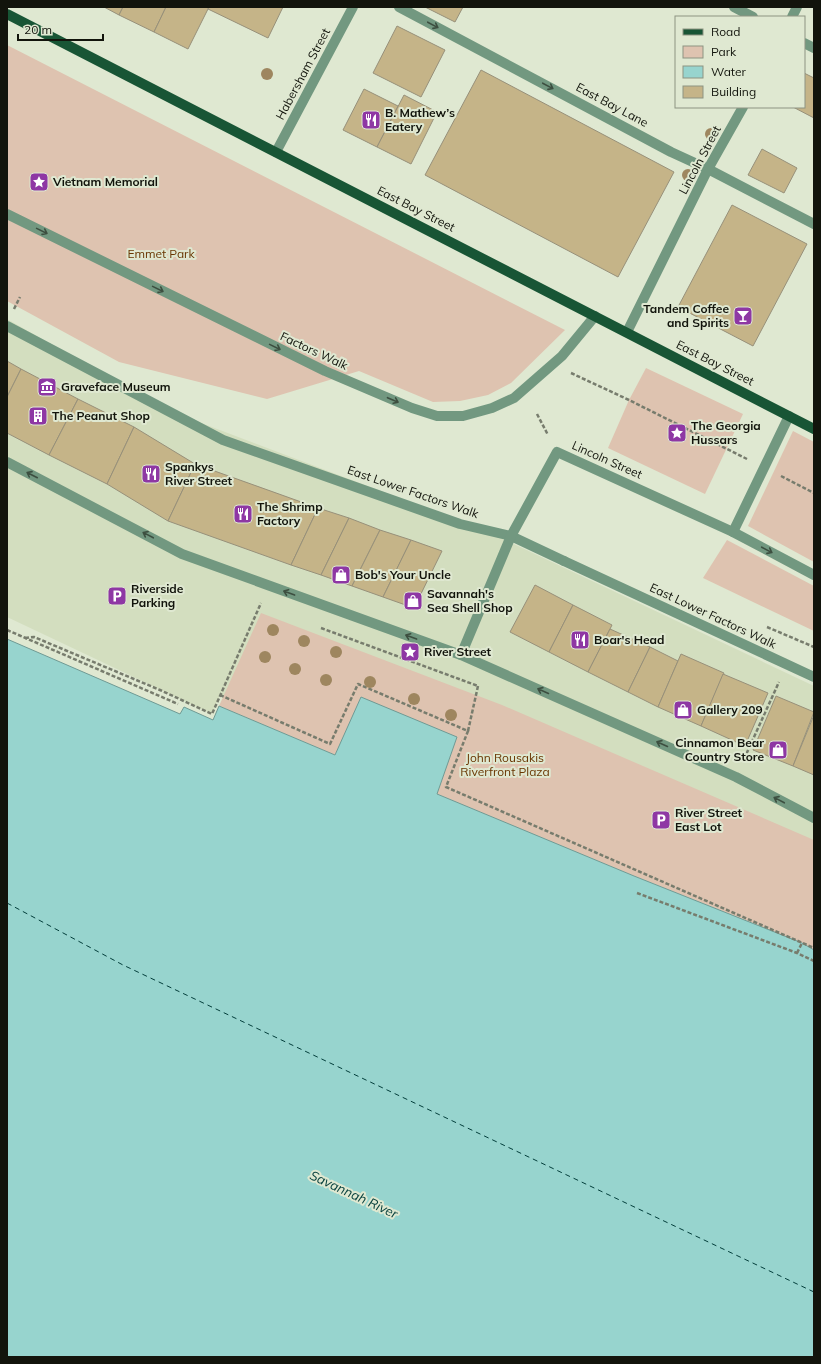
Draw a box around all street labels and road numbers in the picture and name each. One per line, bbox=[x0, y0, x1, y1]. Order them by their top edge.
street label: Habersham Street bbox=[272, 25, 333, 122]
street label: East Bay Lane bbox=[574, 79, 651, 130]
street label: Lincoln Street bbox=[675, 123, 724, 197]
street label: East Bay Street bbox=[375, 182, 458, 235]
street label: Factors Walk bbox=[278, 328, 351, 373]
street label: East Bay Street bbox=[674, 336, 757, 389]
street label: Lincoln Street bbox=[570, 437, 645, 482]
street label: East Lower Factors Walk bbox=[346, 462, 482, 521]
street label: East Lower Factors Walk bbox=[648, 580, 780, 652]

